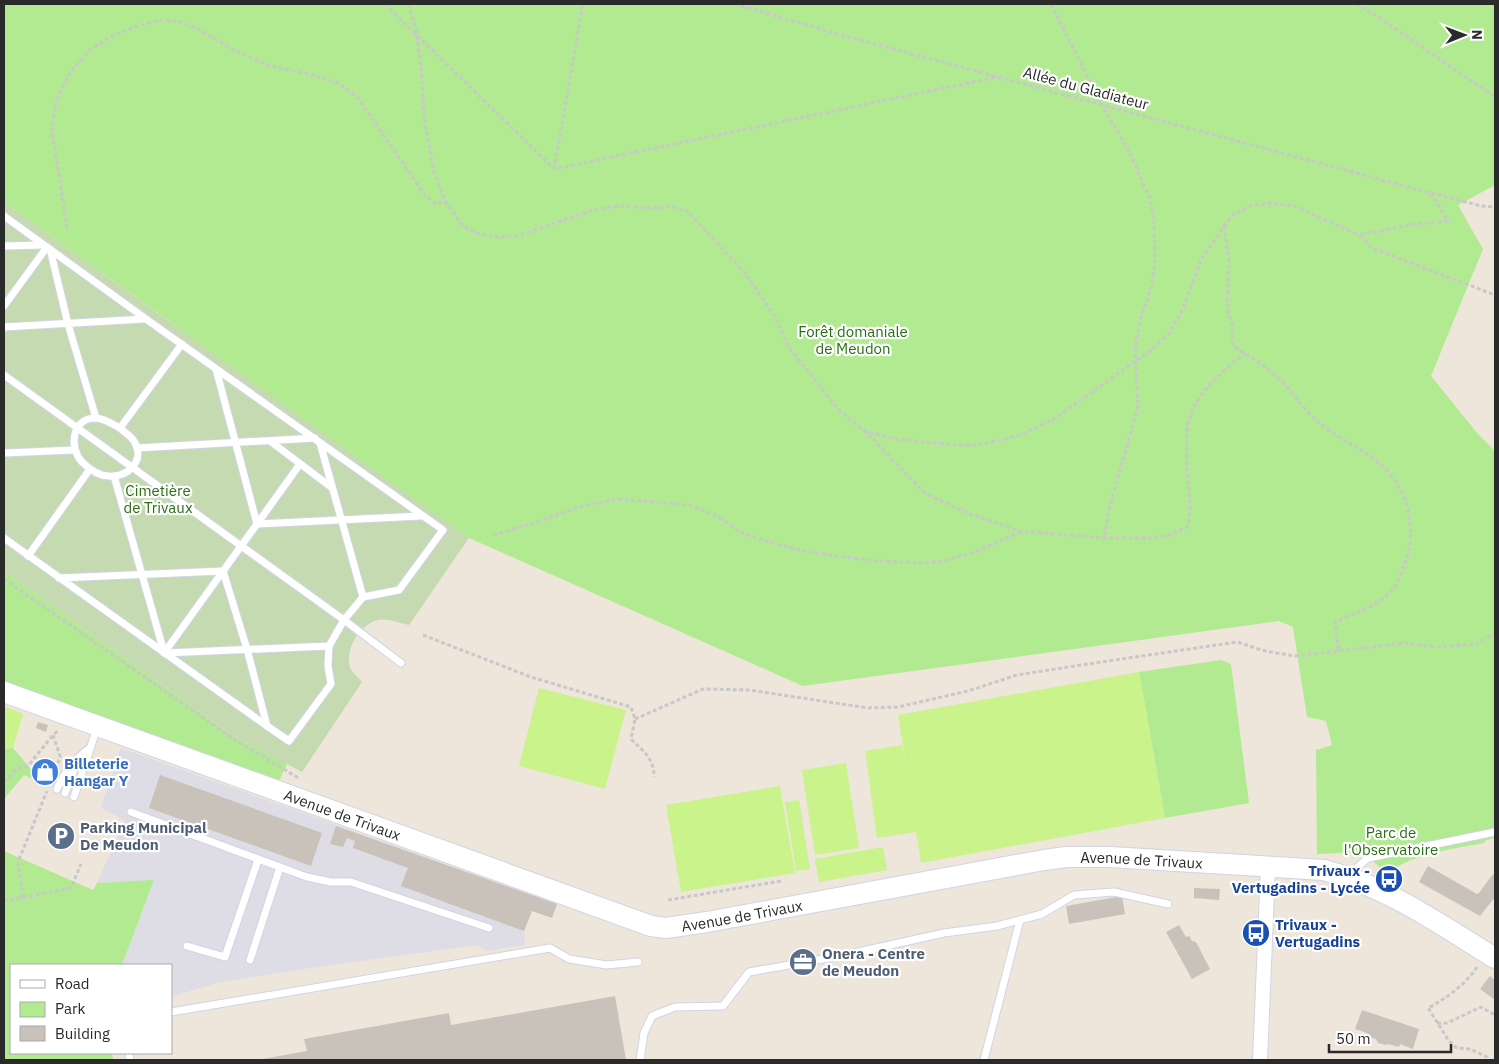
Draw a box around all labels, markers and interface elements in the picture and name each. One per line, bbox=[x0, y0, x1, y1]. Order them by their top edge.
north arrow bbox=[1439, 10, 1489, 60]
text: N bbox=[1468, 30, 1486, 40]
street label: Allée du Gladiateur bbox=[1021, 62, 1151, 114]
park label: Forêt domaniale de Meudon bbox=[798, 322, 908, 358]
park label: Cimetière de Trivaux bbox=[123, 481, 193, 517]
place label: Billeterie Hangar Y bbox=[64, 754, 129, 790]
shop icon: Billeterie Hangar Y bbox=[30, 757, 60, 787]
street label: Avenue de Trivaux bbox=[282, 785, 404, 844]
place label: Parking Municipal De Meudon bbox=[80, 818, 207, 854]
parking icon: Parking Municipal De Meudon bbox=[46, 821, 76, 851]
park label: Parc de l'Observatoire bbox=[1344, 823, 1438, 859]
street label: Avenue de Trivaux bbox=[1080, 848, 1204, 872]
place label: Trivaux - Vertugadins - Lycée bbox=[1232, 861, 1370, 897]
bus stop icon: Trivaux - Vertugadins - Lycée bbox=[1374, 864, 1404, 894]
street label: Avenue de Trivaux bbox=[680, 895, 804, 935]
place label: Trivaux - Vertugadins bbox=[1275, 915, 1361, 951]
bus stop icon: Trivaux - Vertugadins bbox=[1241, 918, 1271, 948]
place label: Onera - Centre de Meudon bbox=[822, 944, 925, 980]
office icon: Onera - Centre de Meudon bbox=[788, 947, 818, 977]
legend bbox=[10, 964, 172, 1054]
text: Road bbox=[55, 974, 90, 993]
text: Park bbox=[55, 999, 85, 1018]
scale bar bbox=[1329, 1022, 1452, 1054]
text: Building bbox=[55, 1024, 110, 1043]
text: 50 m bbox=[1336, 1029, 1371, 1048]

